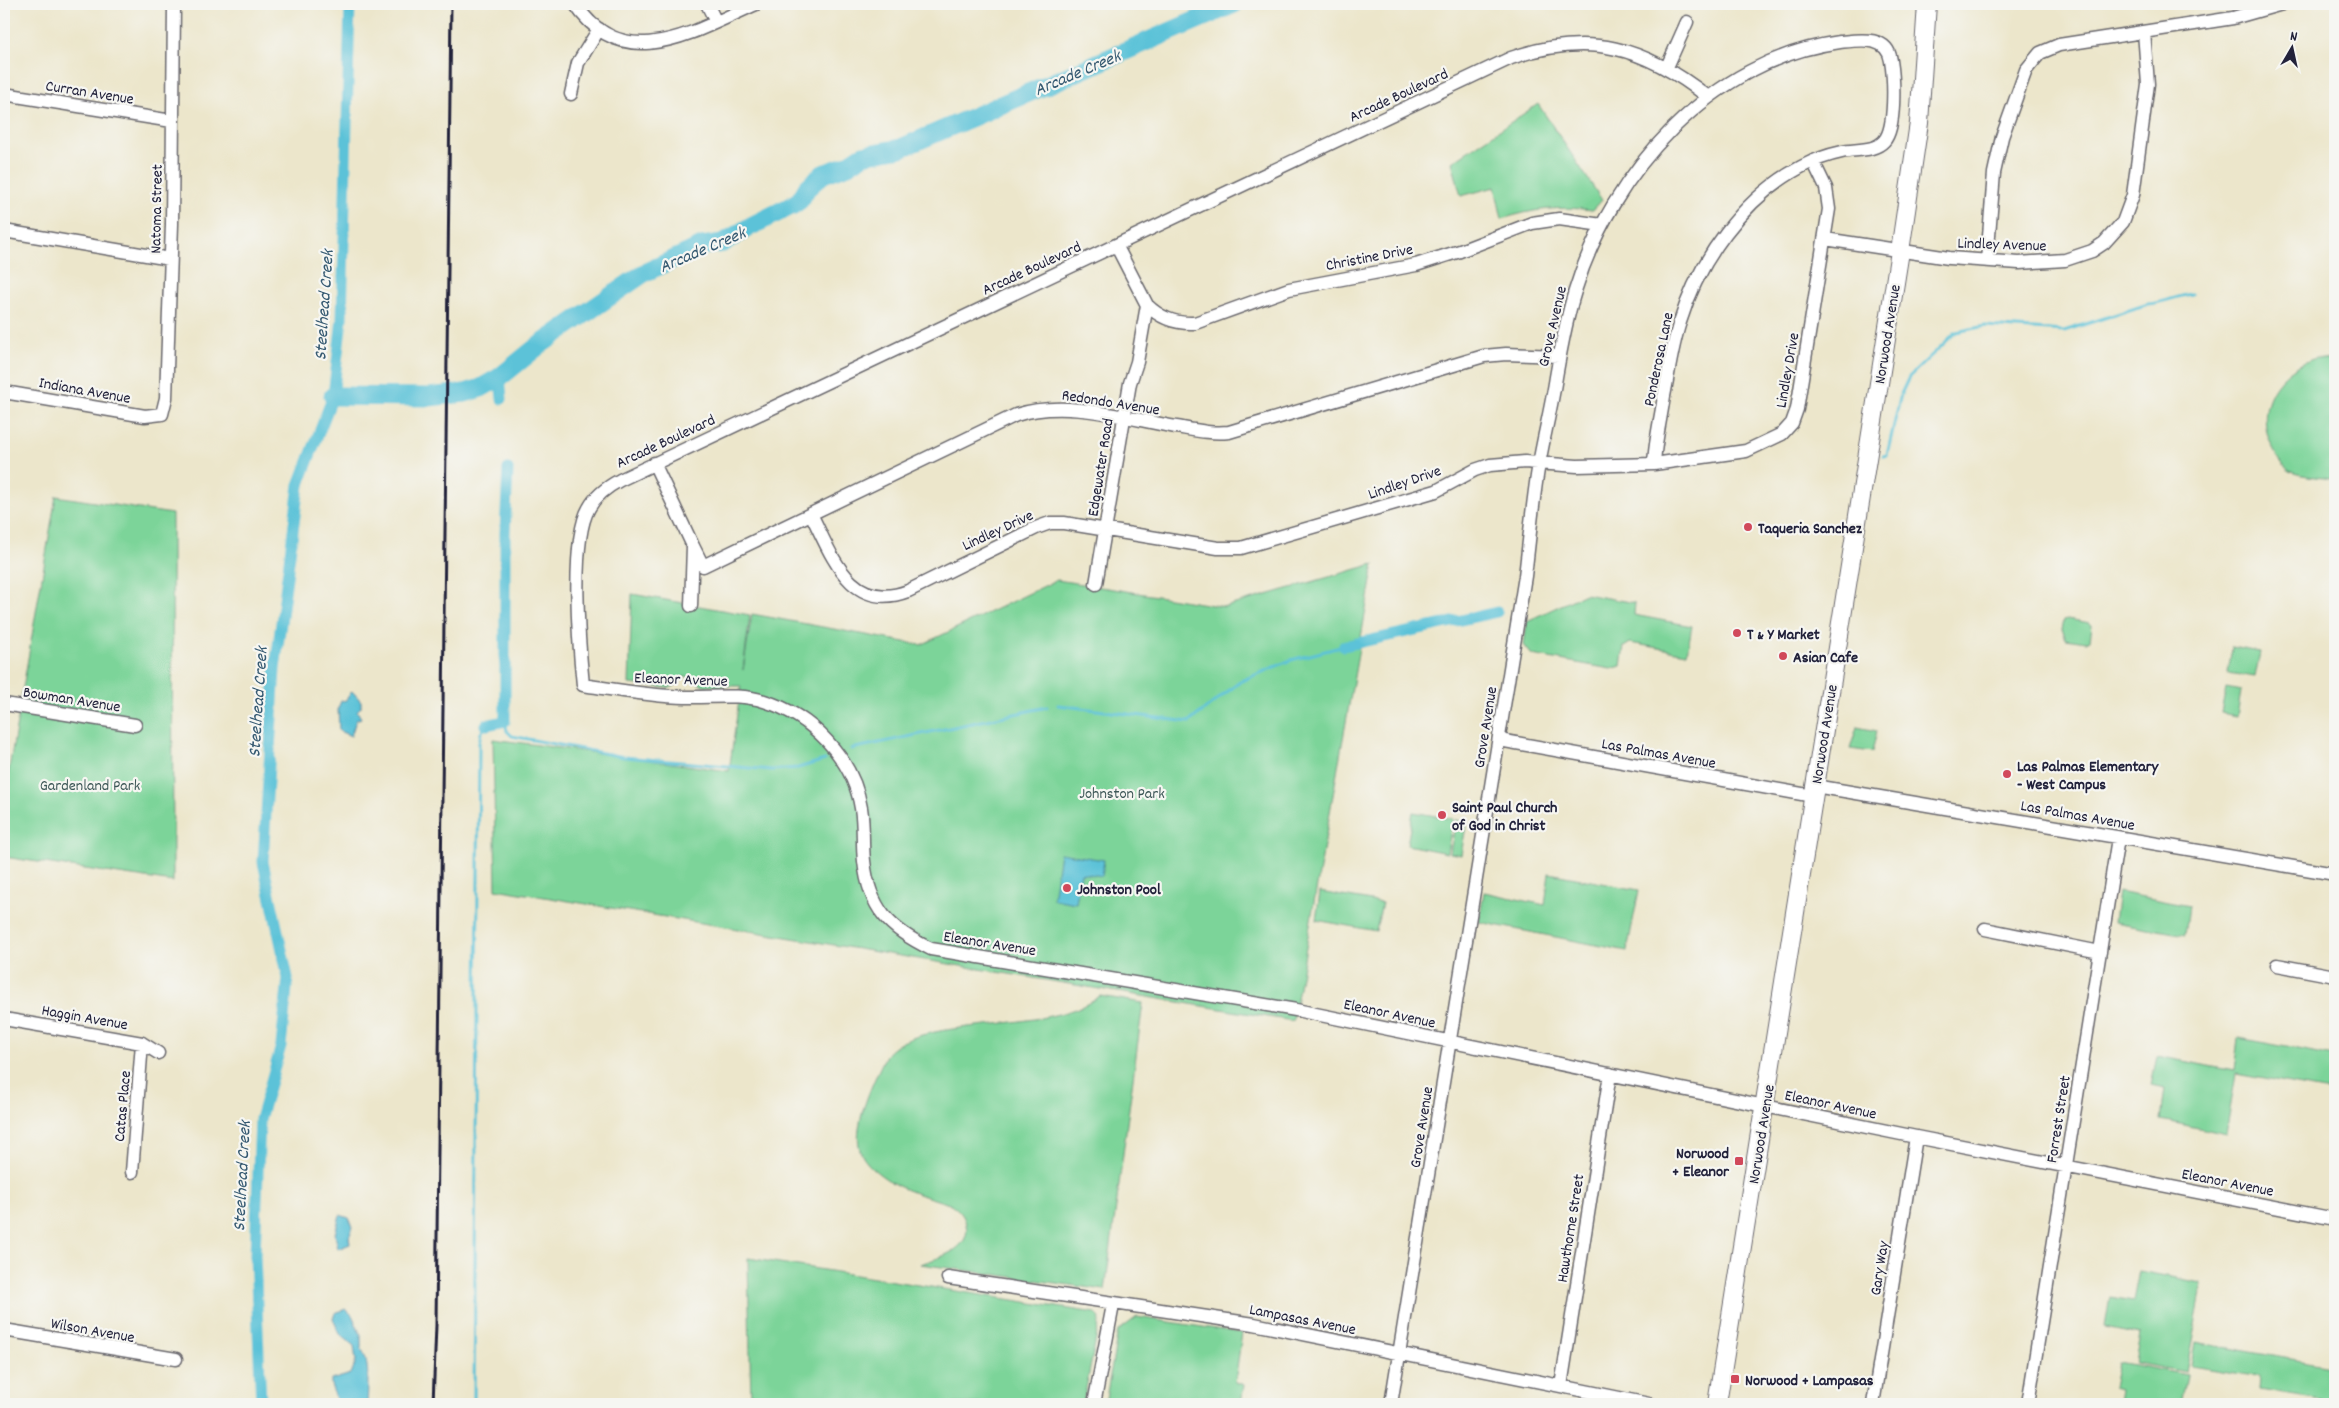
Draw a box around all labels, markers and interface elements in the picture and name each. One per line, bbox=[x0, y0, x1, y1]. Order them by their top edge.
north arrow bbox=[2266, 22, 2316, 72]
text: N bbox=[2289, 27, 2299, 48]
water label: Arcade Creek bbox=[1031, 44, 1126, 104]
street label: Arcade Boulevard bbox=[1346, 63, 1452, 129]
street label: Curran Avenue bbox=[44, 75, 135, 112]
street label: Natoma Street bbox=[145, 164, 170, 254]
water label: Arcade Creek bbox=[656, 221, 751, 281]
street label: Lindley Avenue bbox=[1957, 232, 2047, 259]
street label: Arcade Boulevard bbox=[979, 236, 1085, 302]
street label: Christine Drive bbox=[1324, 239, 1415, 278]
water label: Steelhead Creek bbox=[309, 247, 342, 361]
street label: Norwood Avenue bbox=[1869, 283, 1908, 386]
street label: Grove Avenue bbox=[1533, 284, 1574, 369]
street label: Ponderosa Lane bbox=[1638, 310, 1681, 409]
street label: Lindley Drive bbox=[1771, 331, 1806, 410]
street label: Indiana Avenue bbox=[37, 372, 132, 411]
street label: Redondo Avenue bbox=[1060, 384, 1161, 423]
street label: Arcade Boulevard bbox=[613, 409, 719, 475]
street label: Edgewater Road bbox=[1082, 417, 1121, 518]
street label: Lindley Drive bbox=[1365, 460, 1445, 507]
street label: Lindley Drive bbox=[959, 505, 1037, 558]
place label: Taqueria Sanchez bbox=[1758, 518, 1863, 541]
marker: Taqueria Sanchez bbox=[1742, 521, 1754, 533]
place label: T & Y Market bbox=[1747, 624, 1820, 647]
marker: T & Y Market bbox=[1731, 627, 1743, 639]
water label: Steelhead Creek bbox=[243, 644, 276, 758]
place label: Asian Cafe bbox=[1793, 647, 1858, 670]
marker: Asian Cafe bbox=[1777, 650, 1789, 662]
street label: Eleanor Avenue bbox=[634, 667, 728, 694]
street label: Bowman Avenue bbox=[21, 681, 122, 720]
street label: Norwood Avenue bbox=[1806, 683, 1845, 786]
street label: Grove Avenue bbox=[1469, 685, 1504, 770]
street label: Las Palmas Avenue bbox=[1600, 733, 1718, 776]
place label: Las Palmas Elementary - West Campus bbox=[2017, 756, 2160, 797]
marker: Las Palmas Elementary - West Campus bbox=[2001, 768, 2013, 780]
park label: Gardenland Park bbox=[40, 775, 140, 798]
park label: Johnston Park bbox=[1079, 783, 1165, 806]
street label: Las Palmas Avenue bbox=[2019, 795, 2137, 838]
place label: Saint Paul Church of God in Christ bbox=[1452, 797, 1557, 838]
marker: Saint Paul Church of God in Christ bbox=[1436, 809, 1448, 821]
place label: Johnston Pool bbox=[1077, 879, 1161, 902]
marker: Johnston Pool bbox=[1061, 882, 1073, 894]
street label: Eleanor Avenue bbox=[942, 926, 1038, 963]
street label: Eleanor Avenue bbox=[1341, 993, 1438, 1035]
street label: Haggin Avenue bbox=[39, 1000, 130, 1037]
street label: Catas Place bbox=[109, 1070, 138, 1143]
street label: Forrest Street bbox=[2041, 1074, 2078, 1165]
street label: Norwood Avenue bbox=[1743, 1083, 1782, 1186]
street label: Eleanor Avenue bbox=[1782, 1084, 1879, 1126]
street label: Grove Avenue bbox=[1405, 1085, 1440, 1170]
water label: Steelhead Creek bbox=[228, 1119, 259, 1232]
place label: Norwood + Eleanor bbox=[1672, 1143, 1730, 1184]
marker: Norwood + Eleanor bbox=[1733, 1155, 1745, 1167]
street label: Eleanor Avenue bbox=[2179, 1163, 2276, 1204]
street label: Hawthorne Street bbox=[1552, 1173, 1591, 1284]
street label: Gary Way bbox=[1865, 1239, 1896, 1297]
street label: Lampasas Avenue bbox=[1247, 1299, 1358, 1342]
street label: Wilson Avenue bbox=[49, 1313, 136, 1350]
place label: Norwood + Lampasas bbox=[1745, 1370, 1874, 1393]
marker: Norwood + Lampasas bbox=[1729, 1373, 1741, 1385]

